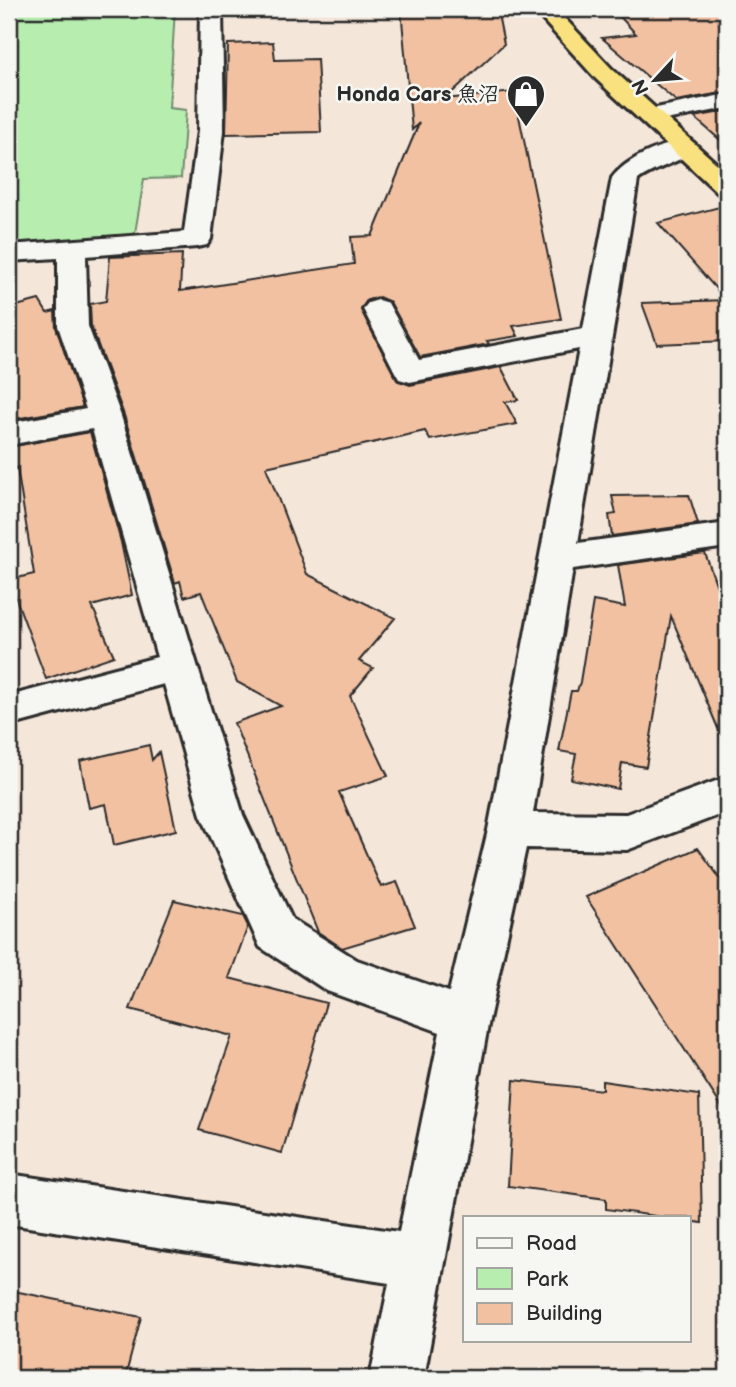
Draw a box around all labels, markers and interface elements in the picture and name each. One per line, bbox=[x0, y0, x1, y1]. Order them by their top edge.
north arrow bbox=[620, 46, 690, 116]
shop icon: Honda Cars 魚沼 bbox=[505, 73, 547, 128]
text: N bbox=[628, 75, 655, 98]
place label: Honda Cars 魚沼 bbox=[336, 82, 499, 107]
legend bbox=[463, 1216, 690, 1342]
text: Road bbox=[526, 1231, 577, 1256]
text: Park bbox=[526, 1267, 569, 1292]
text: Building bbox=[526, 1301, 602, 1326]

